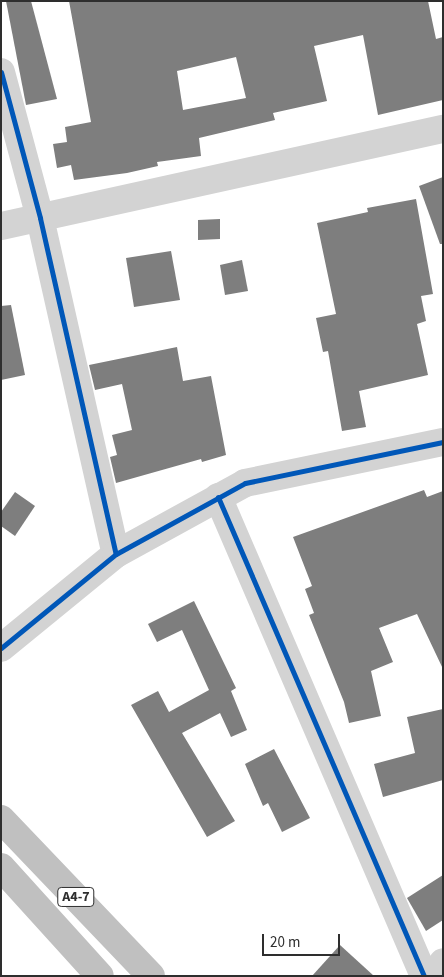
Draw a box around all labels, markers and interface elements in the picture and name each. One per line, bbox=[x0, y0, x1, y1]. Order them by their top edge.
road number: A4-7 bbox=[57, 886, 95, 909]
scale bar bbox=[264, 924, 342, 956]
text: 20 m bbox=[270, 932, 300, 953]

